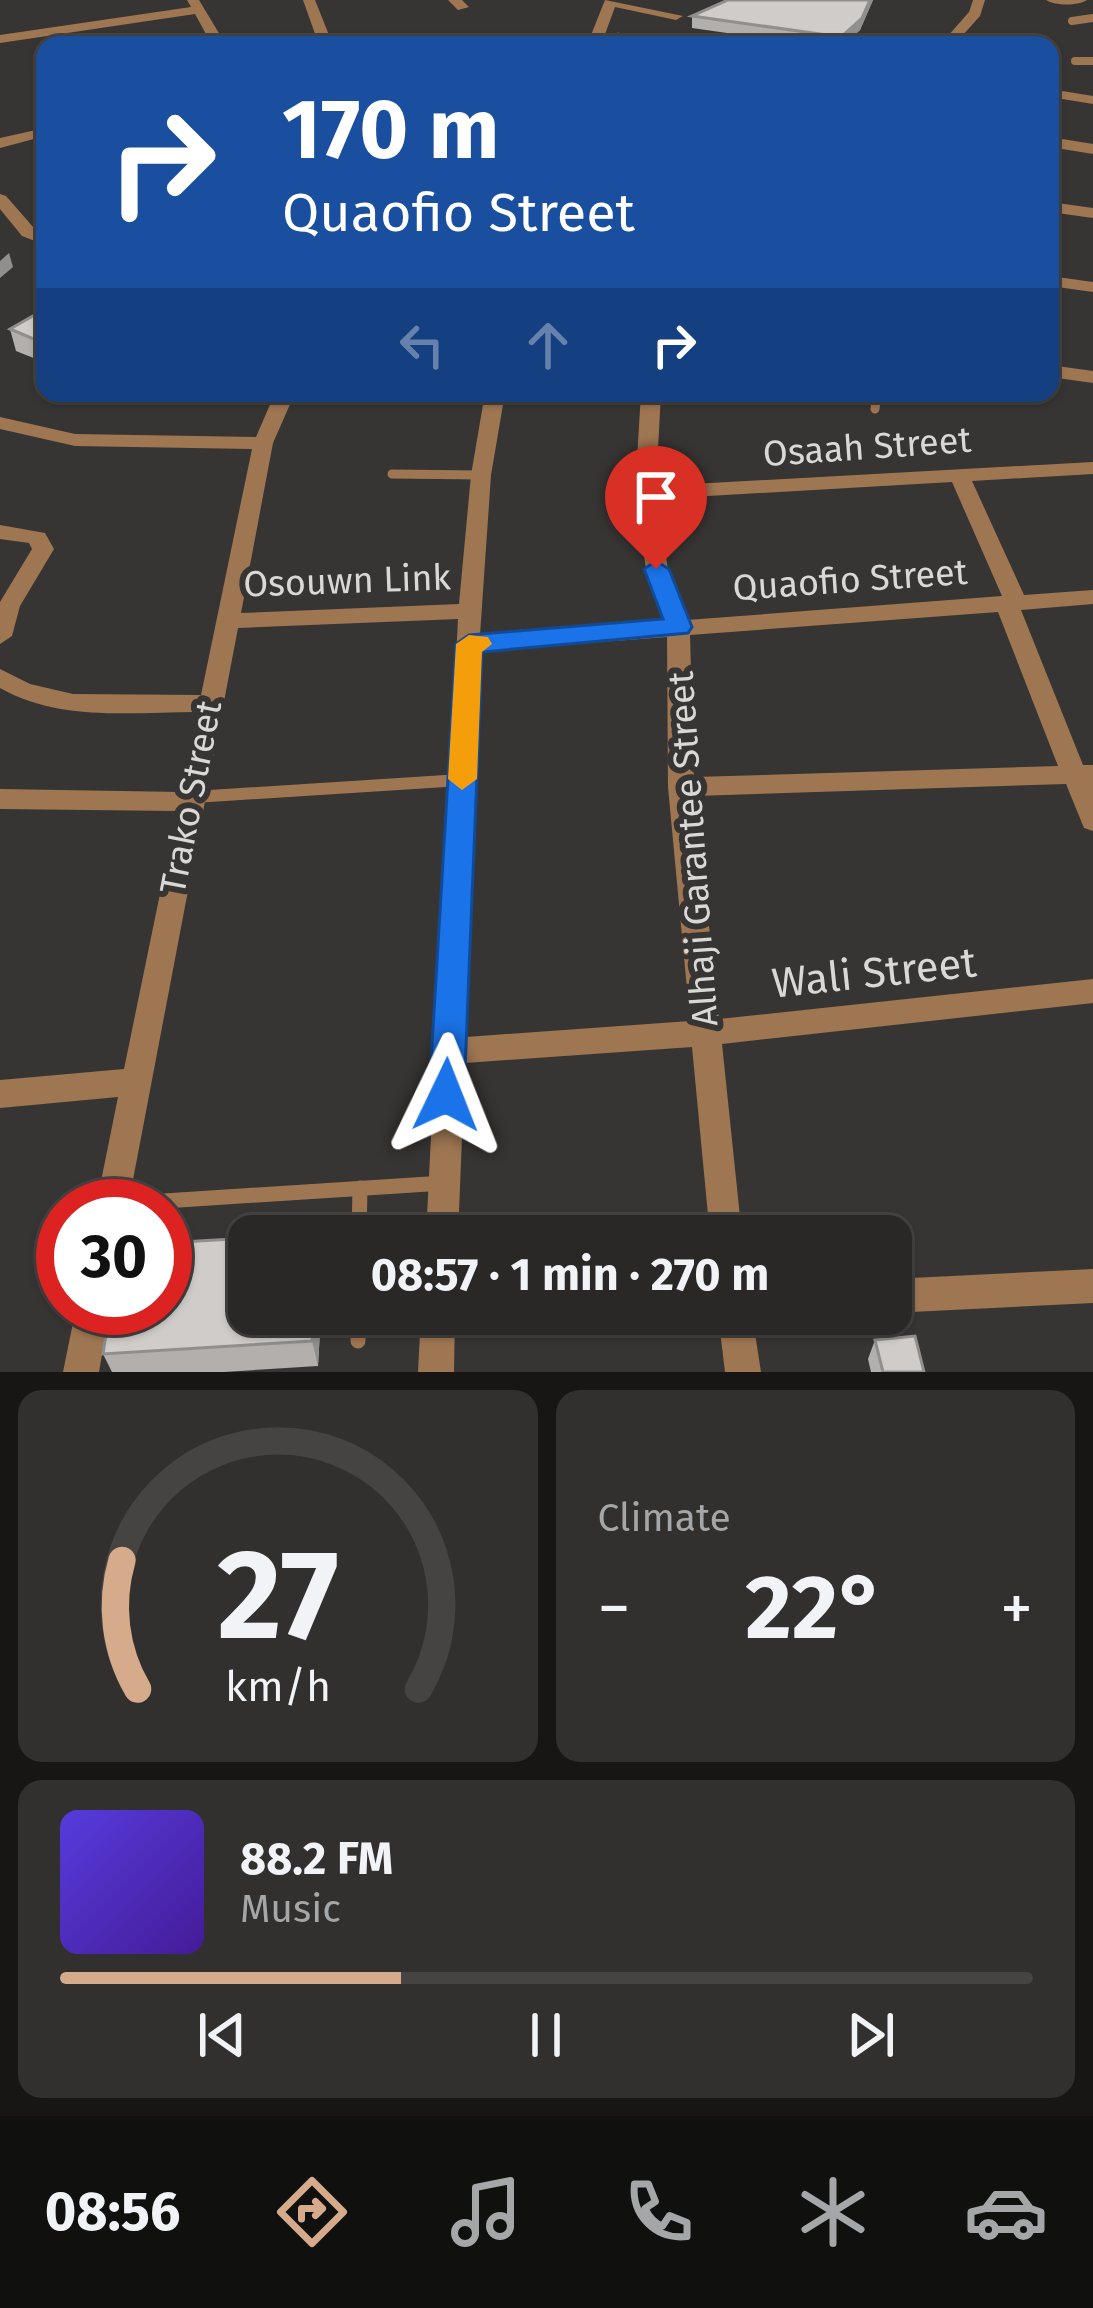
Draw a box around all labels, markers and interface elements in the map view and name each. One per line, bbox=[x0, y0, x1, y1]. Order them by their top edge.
text: 170 m bbox=[282, 79, 499, 180]
icon: right bbox=[84, 84, 240, 240]
text: Quaofio Street bbox=[282, 181, 635, 245]
icon: left bbox=[389, 312, 455, 378]
icon: ahead bbox=[515, 312, 581, 378]
icon: right bbox=[641, 312, 707, 378]
street label: Osaah Street bbox=[761, 418, 973, 476]
pin bbox=[605, 446, 707, 569]
icon: arrive bbox=[623, 464, 689, 530]
street label: Quaofio Street bbox=[731, 550, 969, 610]
street label: Osouwn Link bbox=[242, 555, 452, 607]
street label: Alhaji Garantee Street bbox=[659, 670, 727, 1028]
street label: Trako Street bbox=[151, 697, 231, 898]
street label: Wali Street bbox=[770, 937, 980, 1009]
position arrow bbox=[383, 1032, 509, 1158]
speed limit sign: 30 bbox=[36, 1179, 192, 1335]
text: 08:57 · 1 min · 270 m bbox=[371, 1248, 769, 1302]
text: Climate bbox=[598, 1495, 731, 1541]
text: 27 bbox=[217, 1521, 339, 1671]
text: 22° bbox=[745, 1554, 885, 1662]
text: − bbox=[598, 1569, 631, 1648]
text: + bbox=[1000, 1569, 1033, 1648]
text: km/h bbox=[225, 1661, 331, 1712]
text: 88.2 FM bbox=[240, 1832, 393, 1886]
text: Music bbox=[240, 1886, 341, 1932]
icon: previous bbox=[189, 2002, 255, 2068]
icon: pause bbox=[513, 2002, 579, 2068]
icon: next bbox=[838, 2002, 904, 2068]
icon: directions bbox=[270, 2170, 354, 2254]
icon: music bbox=[444, 2170, 528, 2254]
icon: phone bbox=[617, 2170, 701, 2254]
icon: climate bbox=[791, 2170, 875, 2254]
icon: car bbox=[964, 2170, 1048, 2254]
text: 08:56 bbox=[45, 2180, 181, 2244]

